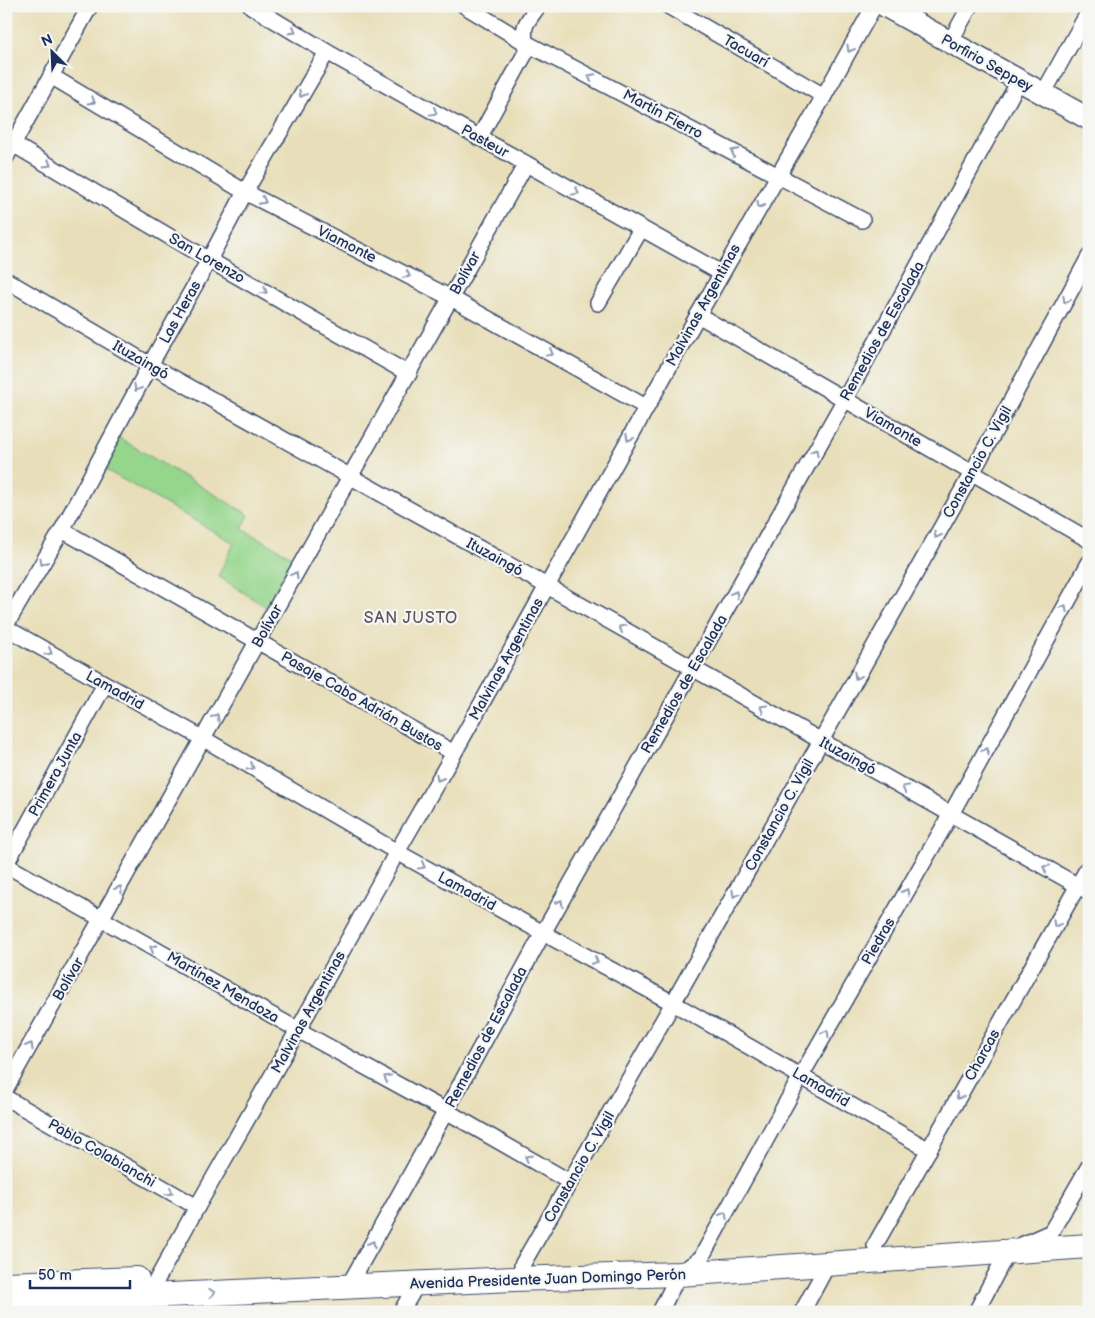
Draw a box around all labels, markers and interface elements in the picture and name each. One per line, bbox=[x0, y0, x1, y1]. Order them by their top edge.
one-way arrow bbox=[287, 25, 296, 35]
north arrow bbox=[28, 28, 78, 78]
street label: Porfirio Seppey bbox=[937, 30, 1036, 97]
text: N bbox=[39, 31, 55, 50]
street label: Tacuarí bbox=[719, 31, 772, 72]
one-way arrow bbox=[847, 43, 857, 52]
one-way arrow bbox=[587, 73, 596, 83]
street label: Martín Fierro bbox=[619, 85, 706, 144]
one-way arrow bbox=[298, 88, 308, 97]
one-way arrow bbox=[87, 95, 96, 105]
one-way arrow bbox=[429, 106, 438, 116]
street label: Pasteur bbox=[458, 121, 512, 163]
one-way arrow bbox=[731, 148, 740, 158]
one-way arrow bbox=[43, 158, 52, 168]
one-way arrow bbox=[570, 185, 579, 195]
one-way arrow bbox=[257, 195, 266, 205]
one-way arrow bbox=[757, 199, 767, 208]
street label: Viamonte bbox=[314, 222, 380, 267]
street label: San Lorenzo bbox=[165, 229, 248, 288]
street label: Malvinas Argentinas bbox=[662, 240, 745, 370]
street label: Bolívar bbox=[446, 248, 485, 298]
street label: Remedios de Escalada bbox=[836, 258, 929, 405]
one-way arrow bbox=[402, 269, 411, 279]
street label: Las Heras bbox=[155, 277, 206, 347]
one-way arrow bbox=[258, 285, 267, 295]
one-way arrow bbox=[1062, 295, 1072, 304]
street label: Ituzaingó bbox=[109, 337, 172, 384]
one-way arrow bbox=[544, 347, 553, 357]
one-way arrow bbox=[134, 383, 144, 392]
street label: Viamonte bbox=[860, 403, 925, 452]
street label: Constancio C. Vigil bbox=[939, 403, 1016, 522]
one-way arrow bbox=[625, 432, 635, 441]
one-way arrow bbox=[809, 449, 819, 458]
one-way arrow bbox=[933, 529, 943, 538]
street label: Ituzaingó bbox=[463, 534, 527, 581]
one-way arrow bbox=[40, 557, 50, 566]
one-way arrow bbox=[289, 572, 299, 581]
one-way arrow bbox=[729, 590, 739, 599]
street label: Malvinas Argentinas bbox=[465, 594, 548, 724]
street label: Bolívar bbox=[248, 601, 287, 651]
one-way arrow bbox=[1058, 604, 1068, 613]
district label: SAN JUSTO bbox=[364, 609, 458, 628]
street label: Remedios de Escalada bbox=[637, 611, 732, 757]
one-way arrow bbox=[618, 625, 627, 635]
one-way arrow bbox=[43, 646, 52, 656]
street label: Pasaje Cabo Adrián Bustos bbox=[278, 647, 446, 756]
street label: Lamadrid bbox=[82, 667, 147, 714]
one-way arrow bbox=[854, 671, 864, 680]
one-way arrow bbox=[760, 705, 769, 715]
one-way arrow bbox=[210, 714, 220, 723]
street label: Primera Junta bbox=[24, 729, 86, 820]
street label: Ituzaingó bbox=[816, 733, 880, 780]
one-way arrow bbox=[979, 747, 989, 756]
street label: Constancio C. Vigil bbox=[741, 756, 818, 875]
one-way arrow bbox=[245, 760, 254, 770]
one-way arrow bbox=[436, 773, 446, 782]
one-way arrow bbox=[901, 784, 910, 794]
one-way arrow bbox=[417, 859, 426, 869]
one-way arrow bbox=[1043, 864, 1052, 874]
street label: Lamadrid bbox=[434, 868, 499, 915]
one-way arrow bbox=[113, 886, 123, 895]
one-way arrow bbox=[731, 889, 741, 898]
one-way arrow bbox=[900, 889, 910, 898]
one-way arrow bbox=[554, 899, 564, 908]
street label: Piedras bbox=[857, 914, 900, 968]
one-way arrow bbox=[1053, 918, 1063, 927]
one-way arrow bbox=[149, 944, 158, 954]
street label: Malvinas Argentinas bbox=[267, 947, 350, 1077]
street label: Martínez Mendoza bbox=[163, 948, 282, 1027]
street label: Bolívar bbox=[49, 954, 89, 1004]
one-way arrow bbox=[589, 955, 598, 965]
street label: Remedios de Escalada bbox=[441, 963, 532, 1111]
street label: Charcas bbox=[960, 1025, 1005, 1085]
one-way arrow bbox=[819, 1030, 829, 1039]
one-way arrow bbox=[24, 1042, 34, 1051]
street label: Lamadrid bbox=[788, 1063, 853, 1112]
one-way arrow bbox=[383, 1075, 392, 1085]
one-way arrow bbox=[956, 1090, 966, 1099]
street label: Constancio C. Vigil bbox=[540, 1108, 619, 1226]
street label: Pablo Colabianchi bbox=[45, 1115, 159, 1192]
one-way arrow bbox=[524, 1154, 533, 1164]
one-way arrow bbox=[165, 1186, 174, 1196]
one-way arrow bbox=[718, 1211, 728, 1220]
one-way arrow bbox=[365, 1240, 375, 1249]
scale bar bbox=[30, 1258, 130, 1290]
street label: Avenida Presidente Juan Domingo Perón bbox=[410, 1265, 686, 1294]
text: 50 m bbox=[38, 1266, 72, 1285]
one-way arrow bbox=[209, 1287, 217, 1298]

